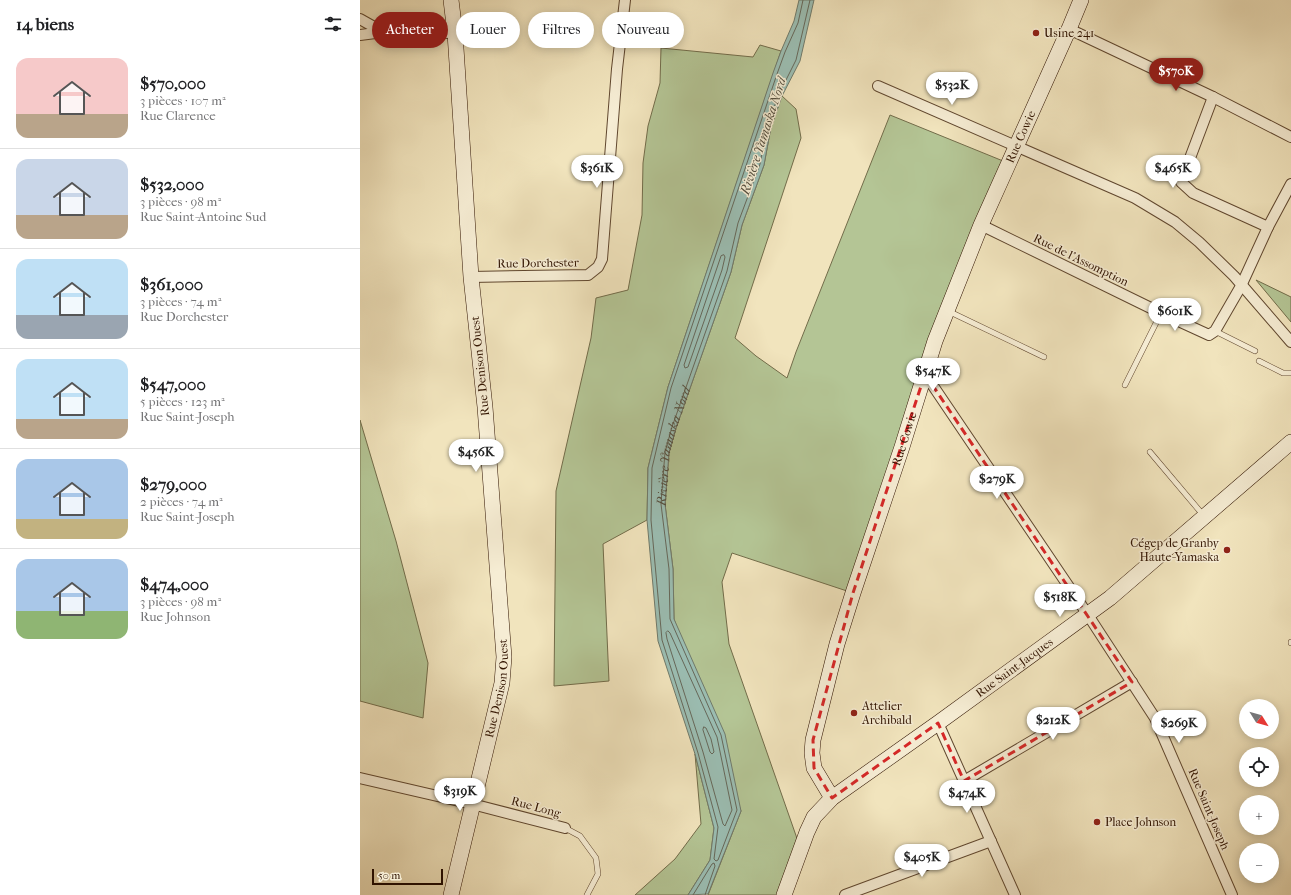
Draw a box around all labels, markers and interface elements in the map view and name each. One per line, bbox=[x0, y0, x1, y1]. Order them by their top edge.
chip: Acheter bbox=[372, 12, 448, 48]
chip: Louer bbox=[456, 12, 520, 48]
chip: Filtres bbox=[528, 12, 594, 48]
chip: Nouveau bbox=[602, 12, 684, 48]
icon: filters bbox=[322, 13, 344, 35]
text: 14 biens bbox=[16, 14, 74, 34]
place label: Usine 241 bbox=[1044, 26, 1094, 40]
marker: Usine 241 bbox=[1031, 28, 1041, 38]
pin: $570K bbox=[1148, 58, 1204, 92]
text: $570K bbox=[1158, 63, 1194, 78]
pin: $532K bbox=[924, 72, 980, 106]
text: $570,000 bbox=[140, 73, 206, 93]
water label: Rivière Yamaska Nord bbox=[737, 73, 790, 197]
icon: home bbox=[48, 74, 96, 122]
text: $532K bbox=[935, 77, 969, 92]
text: 3 pièces · 107 m² bbox=[140, 93, 226, 108]
text: Rue Clarence bbox=[140, 108, 216, 123]
street label: Rue Cowie bbox=[1003, 108, 1038, 165]
pin: $361K bbox=[569, 155, 625, 189]
pin: $465K bbox=[1145, 155, 1201, 189]
text: $361K bbox=[580, 160, 614, 175]
text: $465K bbox=[1155, 160, 1191, 175]
text: $532,000 bbox=[140, 174, 204, 194]
icon: home bbox=[48, 175, 96, 223]
text: 3 pièces · 98 m² bbox=[140, 194, 221, 209]
text: Rue Saint-Antoine Sud bbox=[140, 209, 266, 224]
street label: Rue de l'Assomption bbox=[1031, 231, 1131, 289]
street label: Rue Dorchester bbox=[497, 255, 580, 271]
text: $361,000 bbox=[140, 274, 203, 294]
icon: home bbox=[48, 275, 96, 323]
text: 3 pièces · 74 m² bbox=[140, 294, 221, 309]
pin: $601K bbox=[1147, 298, 1203, 332]
text: $601K bbox=[1157, 303, 1193, 318]
text: Rue Dorchester bbox=[140, 309, 228, 324]
street label: Rue Denison Ouest bbox=[468, 315, 492, 417]
pin: $547K bbox=[905, 358, 961, 392]
text: $547K bbox=[915, 363, 951, 378]
text: $547,000 bbox=[140, 374, 206, 394]
icon: home bbox=[48, 375, 96, 423]
water label: Rivière Yamaska Nord bbox=[653, 382, 694, 508]
text: 5 pièces · 123 m² bbox=[140, 394, 225, 409]
text: Rue Saint-Joseph bbox=[140, 409, 234, 424]
street label: Rue Cowie bbox=[889, 410, 920, 468]
pin: $456K bbox=[448, 439, 504, 473]
text: $456K bbox=[458, 444, 494, 459]
pin: $279K bbox=[969, 466, 1025, 500]
text: $279K bbox=[979, 471, 1015, 486]
text: $279,000 bbox=[140, 474, 207, 494]
icon: home bbox=[48, 475, 96, 523]
text: 2 pièces · 74 m² bbox=[140, 494, 223, 509]
text: Rue Saint-Joseph bbox=[140, 509, 234, 524]
place label: Cégep de Granby Haute-Yamaska bbox=[1130, 536, 1220, 564]
marker: Cégep de Granby Haute-Yamaska bbox=[1222, 545, 1232, 555]
text: $474,000 bbox=[140, 574, 209, 594]
icon: home bbox=[48, 575, 96, 623]
pin: $518K bbox=[1032, 584, 1088, 618]
text: $518K bbox=[1043, 589, 1077, 604]
text: 3 pièces · 98 m² bbox=[140, 594, 221, 609]
text: Rue Johnson bbox=[140, 609, 211, 624]
street label: Rue Saint-Jacques bbox=[973, 635, 1056, 700]
street label: Rue Denison Ouest bbox=[482, 638, 511, 739]
place label: Attelier Archibald bbox=[861, 699, 912, 727]
north arrow bbox=[1239, 699, 1279, 739]
map controls bbox=[1239, 699, 1279, 883]
pin: $212K bbox=[1025, 707, 1081, 741]
marker: Attelier Archibald bbox=[849, 708, 859, 718]
pin: $269K bbox=[1151, 710, 1207, 744]
text: $212K bbox=[1036, 712, 1070, 727]
text: $269K bbox=[1160, 715, 1198, 730]
button: locate bbox=[1239, 747, 1279, 787]
street label: Rue Saint-Joseph bbox=[1186, 766, 1233, 852]
pin: $319K bbox=[432, 778, 488, 812]
pin: $474K bbox=[939, 780, 995, 814]
text: $319K bbox=[443, 783, 477, 798]
text: $474K bbox=[948, 785, 986, 800]
street label: Rue Long bbox=[510, 794, 563, 820]
button: + bbox=[1239, 795, 1279, 835]
place label: Place Johnson bbox=[1105, 815, 1176, 829]
marker: Place Johnson bbox=[1092, 817, 1102, 827]
button: − bbox=[1239, 843, 1279, 883]
pin: $405K bbox=[894, 844, 950, 878]
text: $405K bbox=[903, 849, 941, 864]
scale bar bbox=[372, 867, 443, 886]
text: 50 m bbox=[378, 869, 400, 882]

